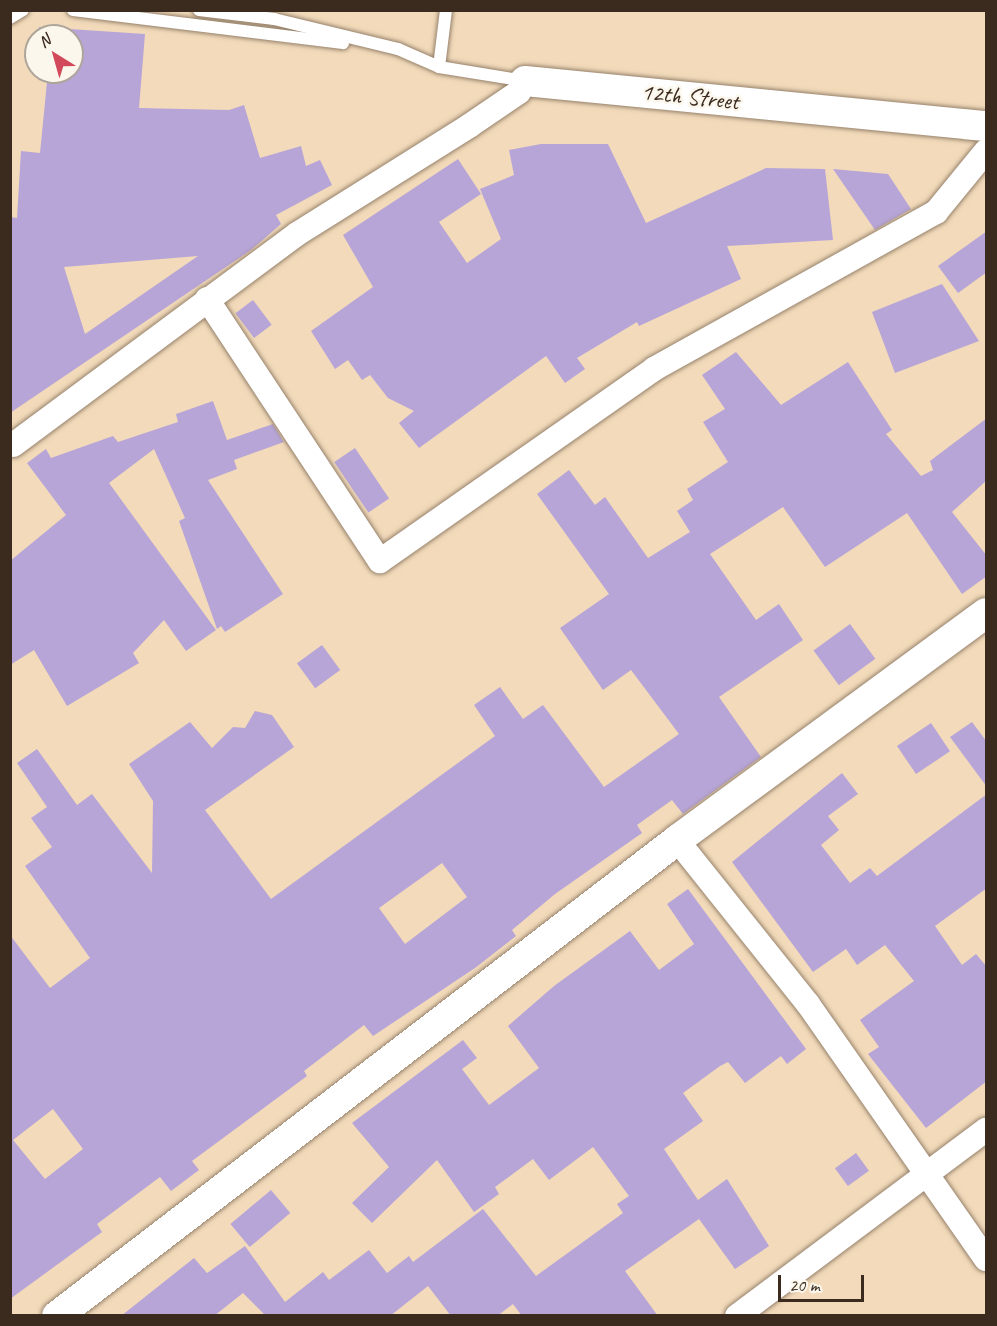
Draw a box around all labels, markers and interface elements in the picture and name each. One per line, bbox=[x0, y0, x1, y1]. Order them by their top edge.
north arrow bbox=[24, 24, 84, 84]
text: N bbox=[34, 30, 54, 52]
street label: 12th Street bbox=[640, 78, 740, 116]
scale bar bbox=[781, 1263, 866, 1301]
text: 20 m bbox=[789, 1274, 820, 1296]

